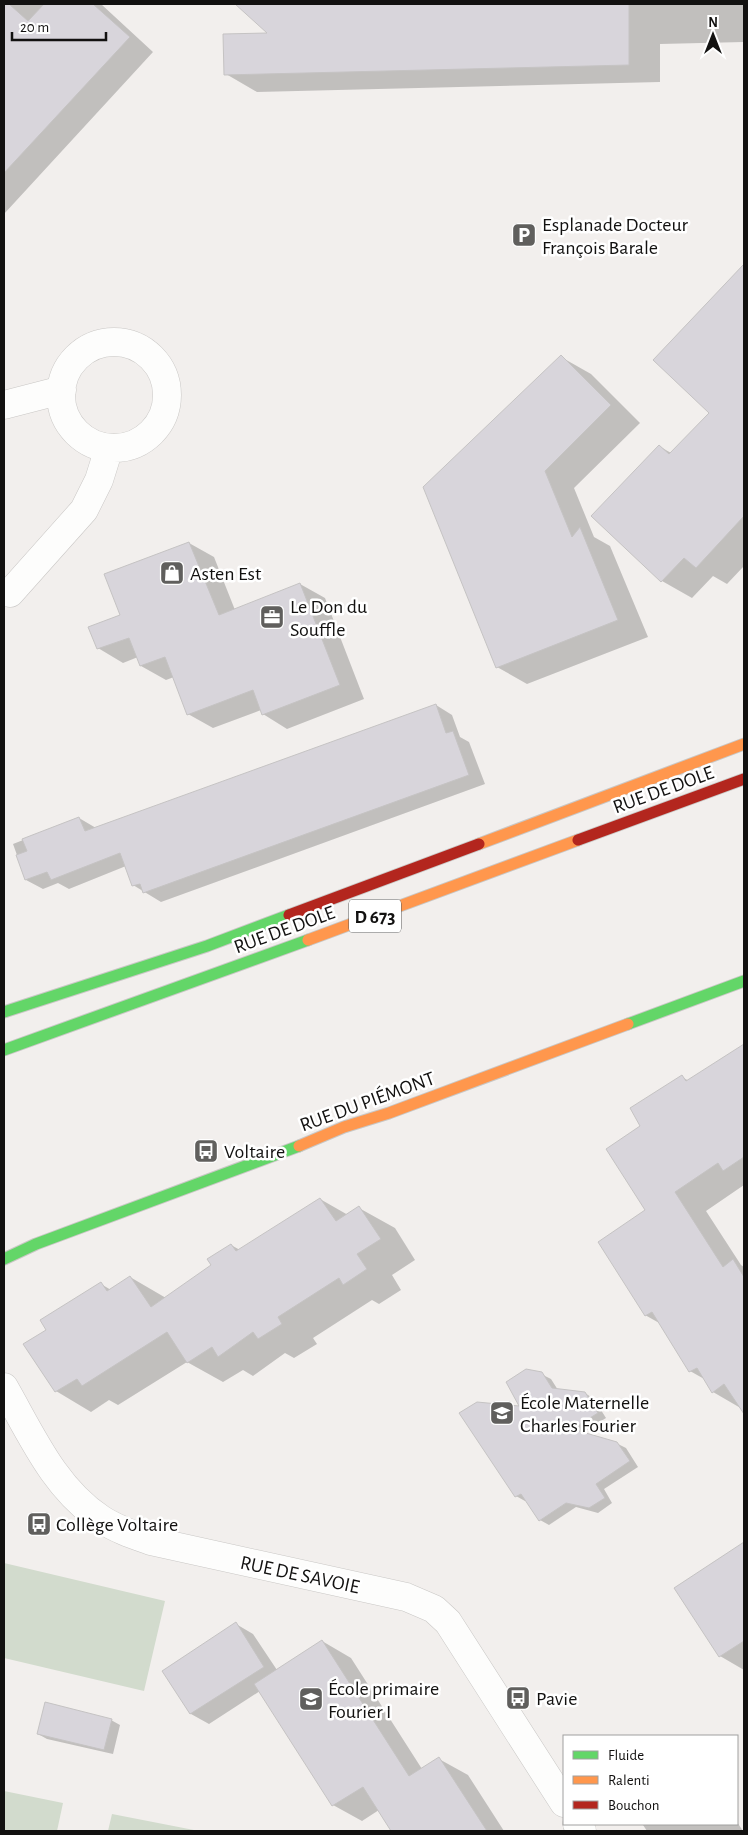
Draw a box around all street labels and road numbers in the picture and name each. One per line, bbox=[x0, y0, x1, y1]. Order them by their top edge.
street label: RUE DE DOLE bbox=[610, 762, 717, 817]
road number: D 673 bbox=[349, 899, 401, 932]
street label: RUE DE DOLE bbox=[231, 902, 338, 957]
street label: RUE DU PIÉMONT bbox=[297, 1067, 438, 1136]
street label: RUE DE SAVOIE bbox=[238, 1553, 362, 1597]

